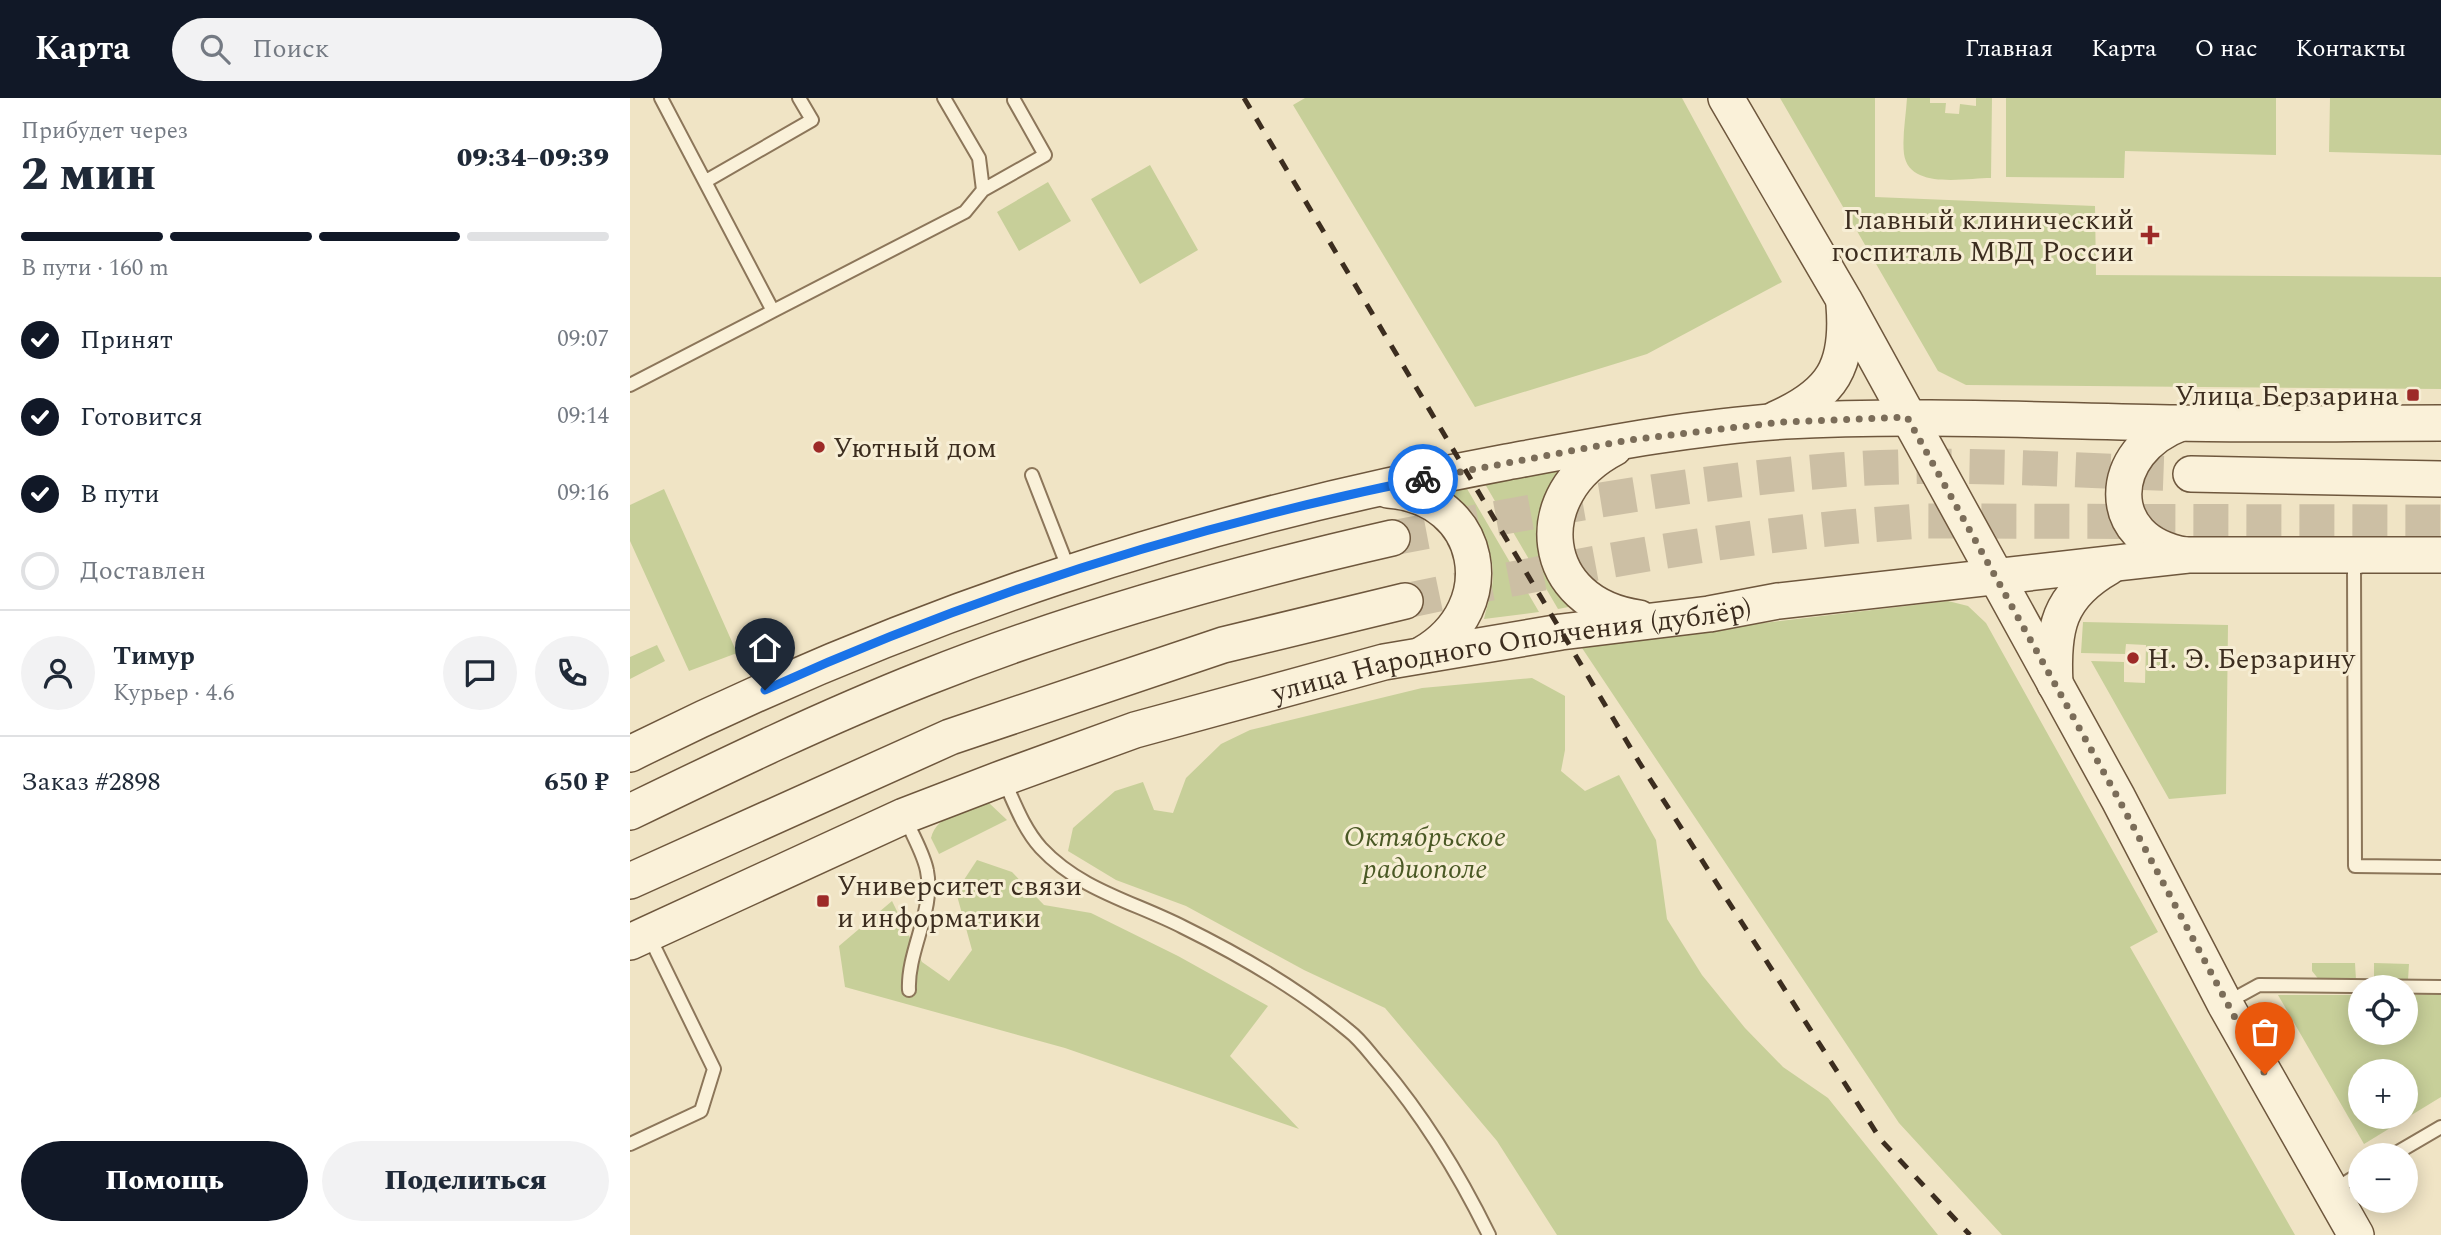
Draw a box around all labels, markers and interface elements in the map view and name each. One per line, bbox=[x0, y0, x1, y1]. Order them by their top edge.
search box bbox=[172, 18, 662, 81]
text: Карта bbox=[35, 24, 130, 74]
text: Поиск bbox=[252, 29, 329, 69]
icon: search bbox=[196, 30, 234, 68]
text: Главная bbox=[1965, 31, 2053, 67]
text: Карта bbox=[2091, 31, 2157, 67]
text: О нас bbox=[2195, 31, 2258, 67]
text: Контакты bbox=[2296, 31, 2406, 67]
text: Прибудет через bbox=[21, 114, 188, 149]
text: 09:34–09:39 bbox=[457, 138, 609, 178]
text: 2 мин bbox=[21, 140, 156, 210]
place label: Главный клинический госпиталь МВД России bbox=[1831, 199, 2134, 274]
marker: Главный клинический госпиталь МВД России bbox=[2140, 225, 2160, 245]
text: В пути · 160 m bbox=[21, 251, 169, 286]
text: Принят bbox=[80, 320, 173, 360]
icon: check bbox=[21, 321, 59, 359]
text: 09:07 bbox=[557, 322, 609, 357]
place label: Улица Берзарина bbox=[2175, 375, 2399, 418]
marker: Улица Берзарина bbox=[2405, 387, 2421, 403]
text: Готовится bbox=[80, 397, 203, 437]
icon: check bbox=[21, 398, 59, 436]
text: 09:14 bbox=[557, 399, 609, 434]
place label: Уютный дом bbox=[833, 427, 997, 470]
marker: Уютный дом bbox=[811, 439, 827, 455]
courier bbox=[1388, 444, 1458, 514]
icon: bike bbox=[1404, 460, 1442, 498]
text: В пути bbox=[80, 474, 160, 514]
icon: check bbox=[21, 475, 59, 513]
text: 09:16 bbox=[557, 476, 609, 511]
text: Доставлен bbox=[80, 551, 206, 591]
street label: улица Народного Ополчения (дублёр) bbox=[1266, 586, 1755, 715]
pin bbox=[735, 618, 795, 690]
icon: home bbox=[746, 629, 784, 667]
button: person bbox=[21, 636, 95, 710]
text: Тимур bbox=[113, 636, 195, 676]
button: chat bbox=[443, 636, 517, 710]
button: phone bbox=[535, 636, 609, 710]
place label: Н. Э. Берзарину bbox=[2147, 638, 2357, 681]
marker: Н. Э. Берзарину bbox=[2125, 650, 2141, 666]
text: Курьер · 4.6 bbox=[113, 676, 235, 711]
text: Заказ #2898 bbox=[21, 762, 160, 802]
text: 650 ₽ bbox=[544, 762, 609, 802]
park label: Октябрьское радиополе bbox=[1344, 816, 1506, 891]
place label: Университет связи и информатики bbox=[837, 865, 1082, 940]
marker: Университет связи и информатики bbox=[815, 893, 831, 909]
map controls bbox=[2348, 975, 2418, 1213]
button: locate bbox=[2348, 975, 2418, 1045]
pin bbox=[2235, 1002, 2295, 1074]
icon: bag bbox=[2246, 1013, 2284, 1051]
button: + bbox=[2348, 1059, 2418, 1129]
button: Помощь bbox=[21, 1141, 308, 1221]
button: Поделиться bbox=[322, 1141, 609, 1221]
button: − bbox=[2348, 1143, 2418, 1213]

